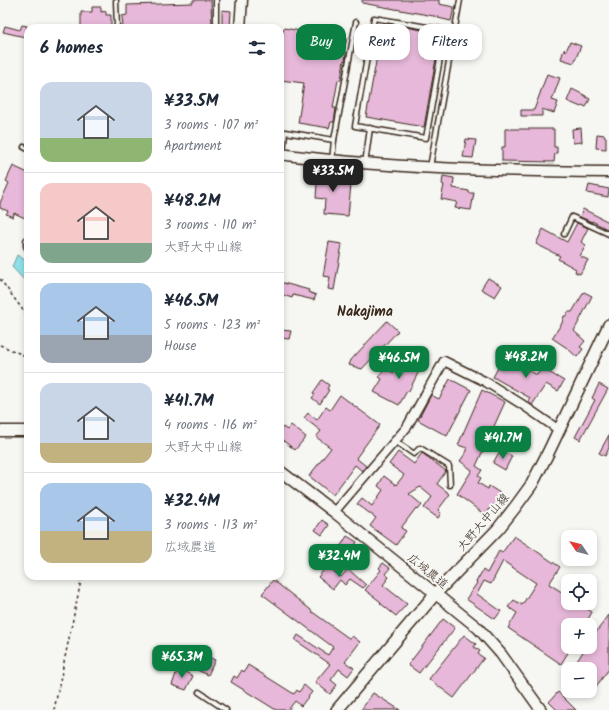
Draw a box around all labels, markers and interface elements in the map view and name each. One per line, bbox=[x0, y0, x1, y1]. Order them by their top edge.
chip: Buy bbox=[296, 24, 346, 60]
chip: Rent bbox=[354, 24, 410, 60]
chip: Filters bbox=[418, 24, 482, 60]
text: 6 homes bbox=[40, 35, 103, 62]
icon: filters bbox=[246, 37, 268, 59]
text: ¥33.5M bbox=[164, 88, 219, 115]
icon: home bbox=[72, 98, 120, 146]
text: 3 rooms · 107 m² bbox=[164, 115, 258, 136]
text: Apartment bbox=[164, 136, 222, 157]
pin: ¥33.5M bbox=[300, 159, 366, 193]
text: ¥33.5M bbox=[312, 161, 354, 182]
text: ¥48.2M bbox=[164, 188, 221, 215]
icon: home bbox=[72, 199, 120, 247]
text: 3 rooms · 110 m² bbox=[164, 215, 256, 236]
text: 大野大中山線 bbox=[164, 237, 242, 258]
text: ¥46.5M bbox=[164, 288, 218, 315]
icon: home bbox=[72, 299, 120, 347]
district label: Nakajima bbox=[337, 301, 393, 323]
text: 5 rooms · 123 m² bbox=[164, 315, 260, 336]
text: House bbox=[164, 336, 196, 357]
pin: ¥48.2M bbox=[493, 345, 559, 379]
pin: ¥46.5M bbox=[366, 346, 432, 380]
text: ¥48.2M bbox=[504, 347, 548, 368]
text: ¥46.5M bbox=[378, 348, 420, 369]
text: ¥41.7M bbox=[164, 388, 214, 415]
icon: home bbox=[72, 399, 120, 447]
text: 4 rooms · 116 m² bbox=[164, 415, 257, 436]
pin: ¥41.7M bbox=[470, 426, 536, 460]
text: ¥41.7M bbox=[484, 428, 522, 449]
text: 大野大中山線 bbox=[164, 437, 242, 458]
text: ¥32.4M bbox=[164, 488, 220, 515]
street label: 大野大中山線 bbox=[453, 489, 514, 556]
icon: home bbox=[72, 499, 120, 547]
text: 3 rooms · 113 m² bbox=[164, 515, 257, 536]
north arrow bbox=[561, 530, 597, 566]
map controls bbox=[561, 530, 597, 698]
text: 広域農道 bbox=[164, 537, 216, 558]
pin: ¥32.4M bbox=[306, 544, 372, 578]
text: ¥32.4M bbox=[318, 546, 360, 567]
street label: 広域農道 bbox=[403, 549, 452, 594]
button: locate bbox=[561, 574, 597, 610]
button: + bbox=[561, 618, 597, 654]
pin: ¥65.3M bbox=[149, 645, 215, 679]
text: ¥65.3M bbox=[161, 647, 203, 668]
button: − bbox=[561, 662, 597, 698]

